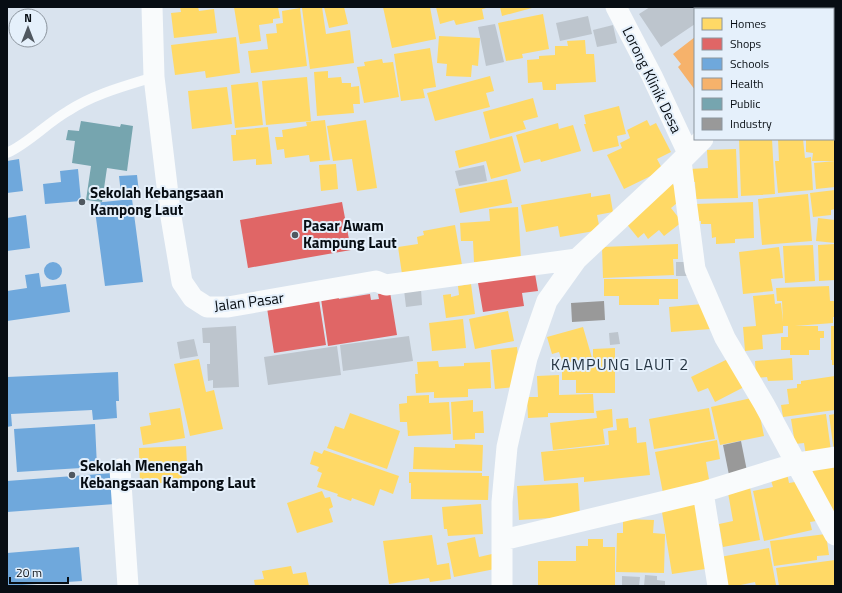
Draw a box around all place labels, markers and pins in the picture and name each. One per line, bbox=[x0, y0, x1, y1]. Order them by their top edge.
place label: Sekolah Kebangsaan Kampong Laut bbox=[90, 181, 224, 221]
marker: Sekolah Kebangsaan Kampong Laut bbox=[77, 197, 87, 207]
place label: Pasar Awam Kampung Laut bbox=[303, 214, 397, 254]
marker: Pasar Awam Kampung Laut bbox=[290, 230, 300, 240]
place label: Sekolah Menengah Kebangsaan Kampong Laut bbox=[80, 454, 256, 494]
marker: Sekolah Menengah Kebangsaan Kampong Laut bbox=[67, 470, 77, 480]

